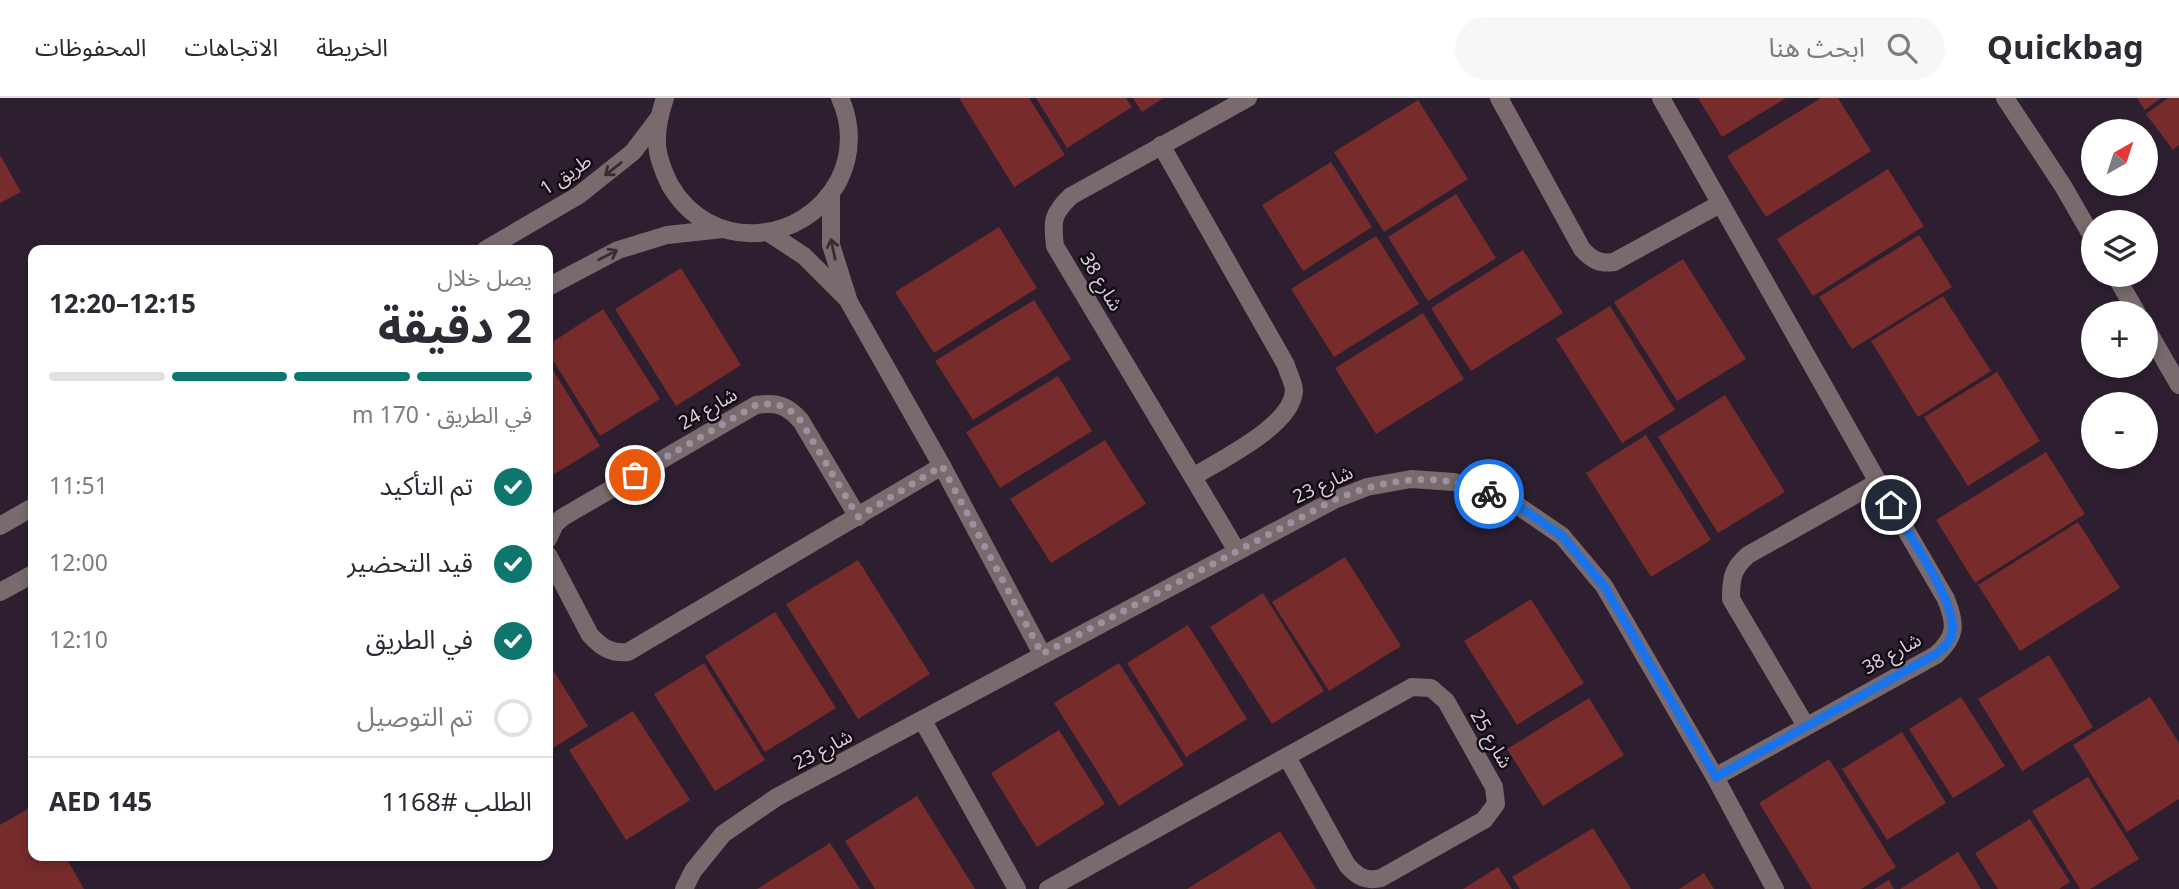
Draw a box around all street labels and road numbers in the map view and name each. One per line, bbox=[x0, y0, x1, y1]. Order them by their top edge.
street label: طريق 1 bbox=[531, 143, 601, 207]
street label: شارع 38 bbox=[1067, 244, 1135, 320]
street label: شارع 24 bbox=[670, 376, 746, 442]
street label: شارع 23 bbox=[1286, 453, 1360, 517]
street label: شارع 38 bbox=[1854, 621, 1930, 687]
street label: شارع 25 bbox=[1458, 701, 1524, 777]
street label: شارع 23 bbox=[785, 717, 861, 783]

